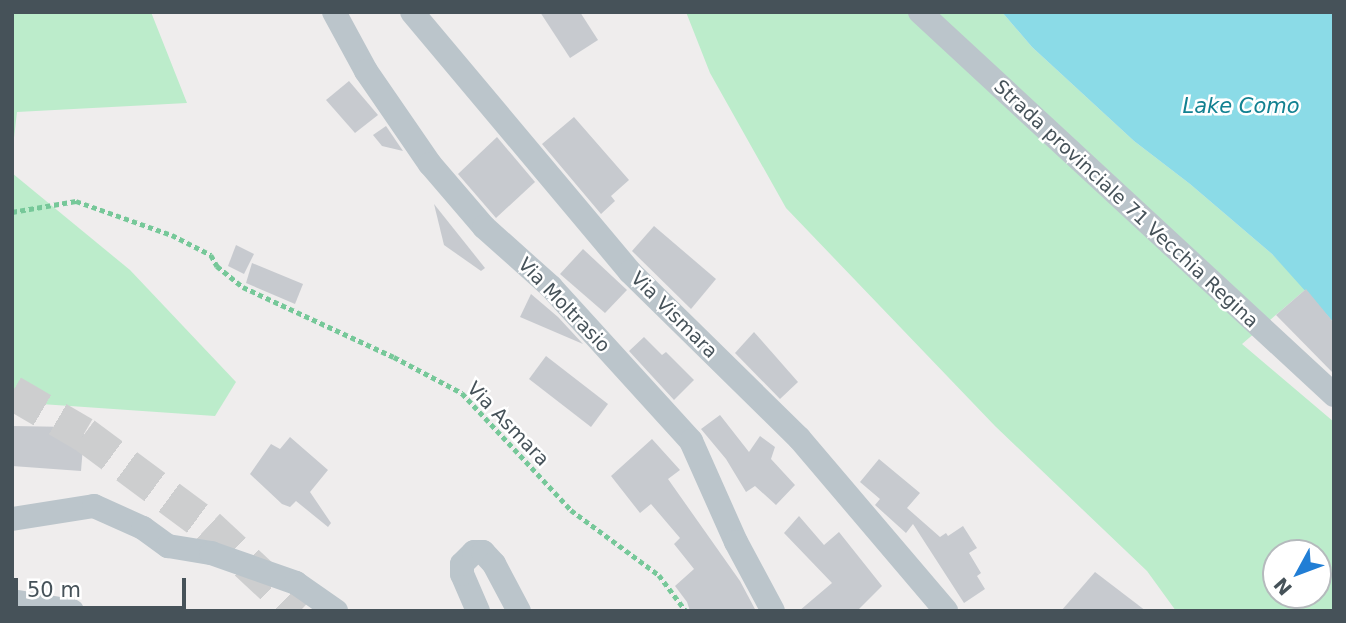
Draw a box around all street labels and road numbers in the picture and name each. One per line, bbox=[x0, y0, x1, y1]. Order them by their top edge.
street label: Strada provinciale 71 Vecchia Regina bbox=[989, 75, 1263, 333]
street label: Via Moltrasio bbox=[513, 253, 615, 357]
street label: Via Vismara bbox=[626, 267, 722, 363]
street label: Via Asmara bbox=[462, 377, 554, 471]

